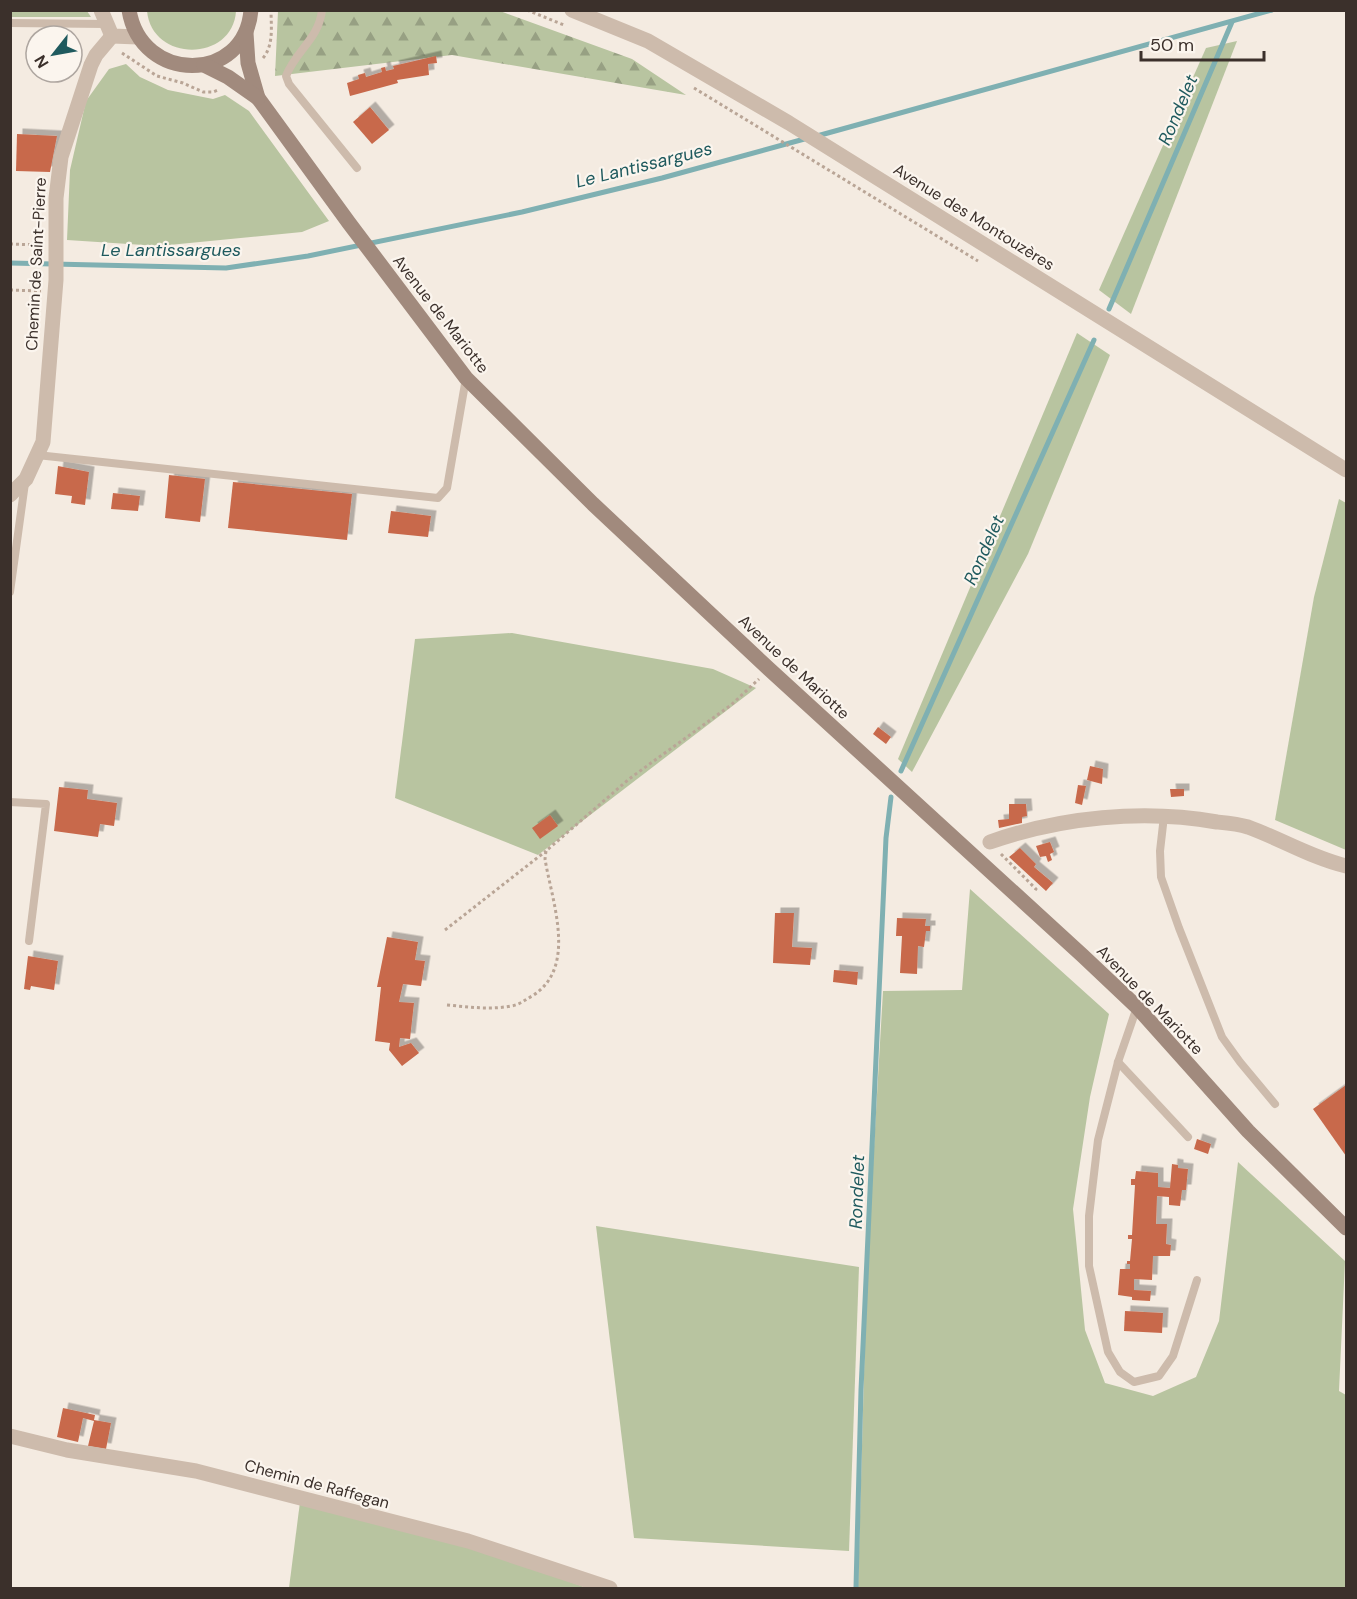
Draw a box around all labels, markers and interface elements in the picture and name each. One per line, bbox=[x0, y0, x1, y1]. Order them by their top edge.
north arrow bbox=[24, 24, 84, 84]
scale bar bbox=[1141, 24, 1264, 62]
text: 50 m bbox=[1150, 33, 1194, 57]
text: N bbox=[30, 51, 54, 72]
water label: Rondelet bbox=[1152, 70, 1204, 149]
water label: Le Lantissargues bbox=[573, 136, 715, 194]
street label: Avenue des Montouzères bbox=[890, 159, 1058, 275]
street label: Chemin de Saint-Pierre bbox=[21, 177, 51, 351]
water label: Le Lantissargues bbox=[101, 238, 241, 262]
street label: Avenue de Mariotte bbox=[388, 251, 494, 377]
water label: Rondelet bbox=[958, 510, 1010, 589]
street label: Avenue de Mariotte bbox=[734, 610, 854, 724]
street label: Avenue de Mariotte bbox=[1092, 941, 1208, 1059]
water label: Rondelet bbox=[844, 1153, 870, 1229]
street label: Chemin de Raffegan bbox=[242, 1455, 392, 1513]

